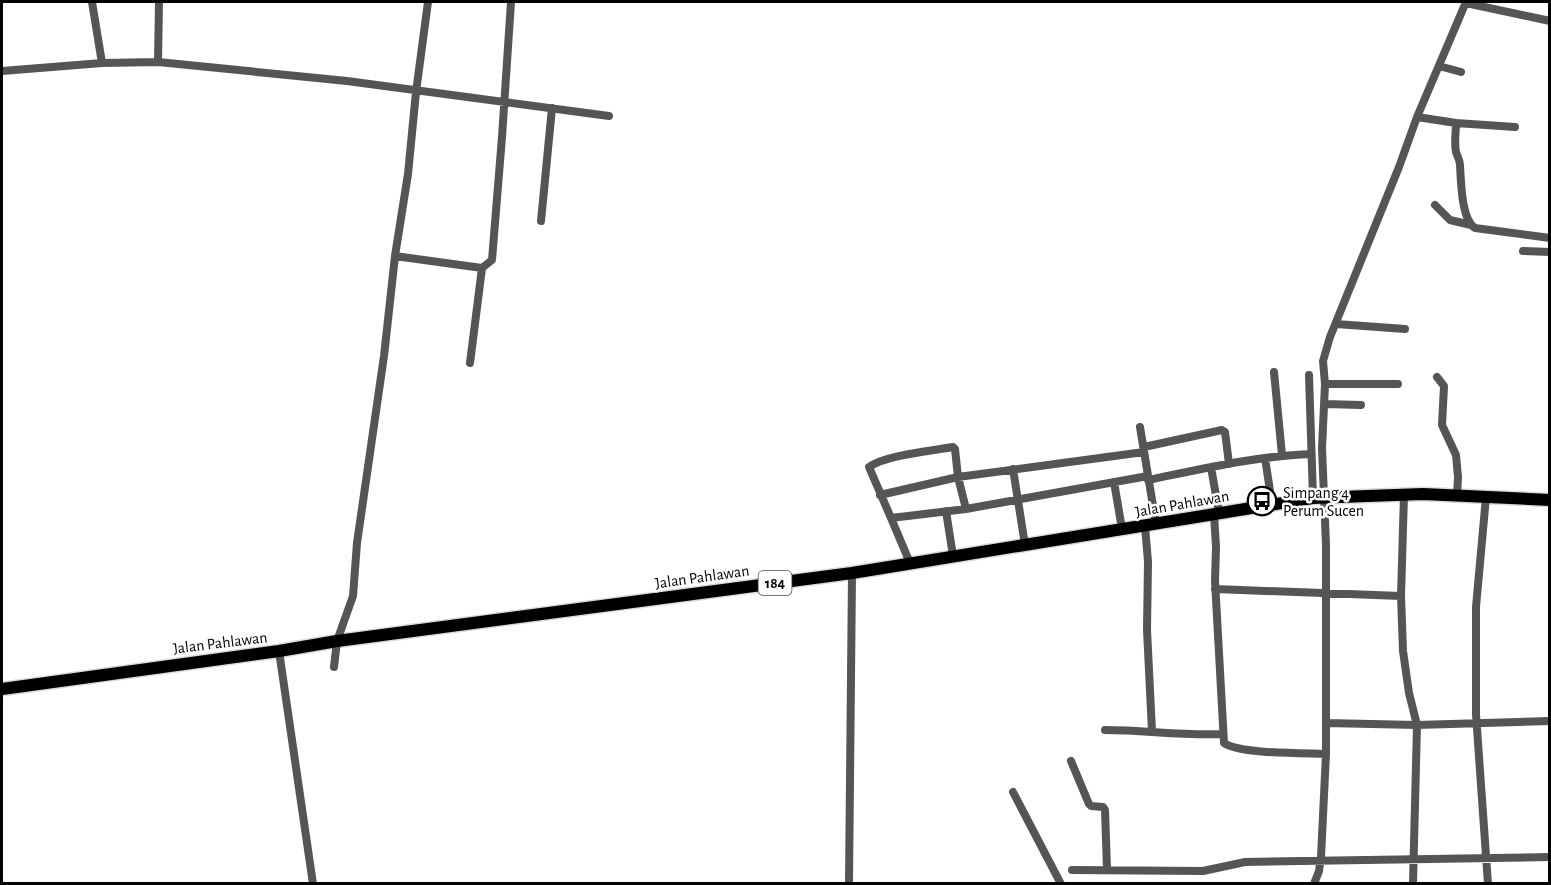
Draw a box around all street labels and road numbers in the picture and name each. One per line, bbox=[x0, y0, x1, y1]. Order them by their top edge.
street label: Jalan Pahlawan bbox=[1134, 488, 1230, 520]
street label: Jalan Pahlawan bbox=[654, 562, 750, 592]
road number: 184 bbox=[758, 571, 792, 595]
street label: Jalan Pahlawan bbox=[172, 629, 268, 657]

